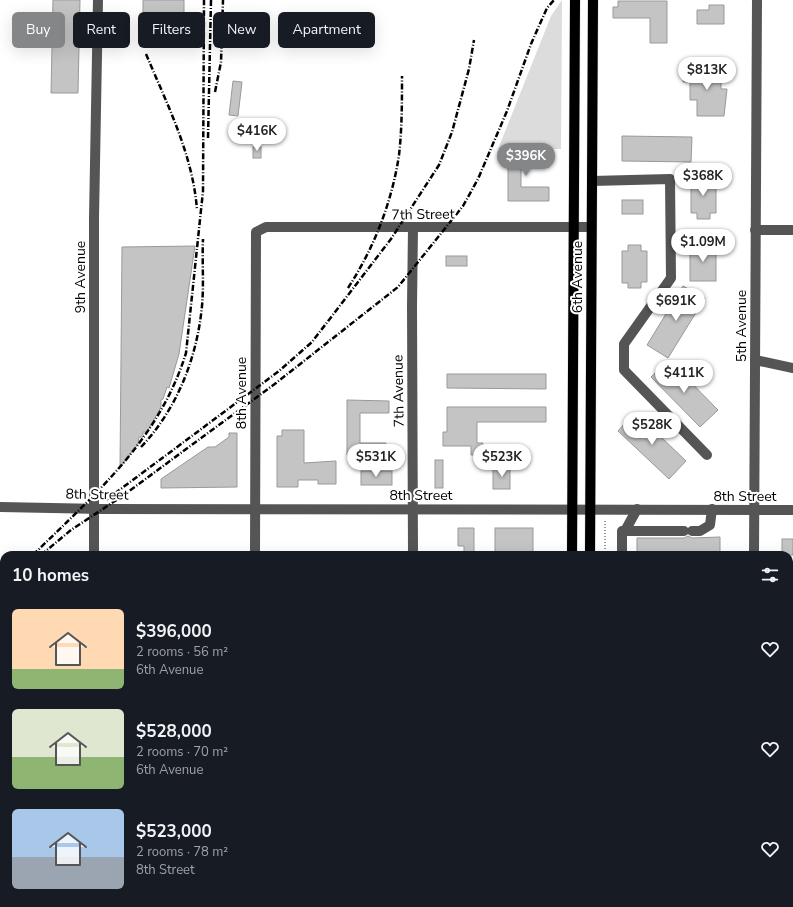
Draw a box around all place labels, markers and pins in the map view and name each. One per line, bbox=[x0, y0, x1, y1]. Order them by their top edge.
pin: $813K bbox=[679, 57, 735, 91]
pin: $416K bbox=[229, 118, 285, 152]
pin: $396K bbox=[498, 143, 554, 177]
pin: $368K bbox=[675, 163, 731, 197]
pin: $1.09M bbox=[670, 229, 736, 263]
pin: $691K bbox=[648, 288, 704, 322]
pin: $411K bbox=[656, 360, 712, 394]
pin: $528K bbox=[624, 412, 680, 446]
pin: $531K bbox=[348, 444, 404, 478]
pin: $523K bbox=[474, 444, 530, 478]

